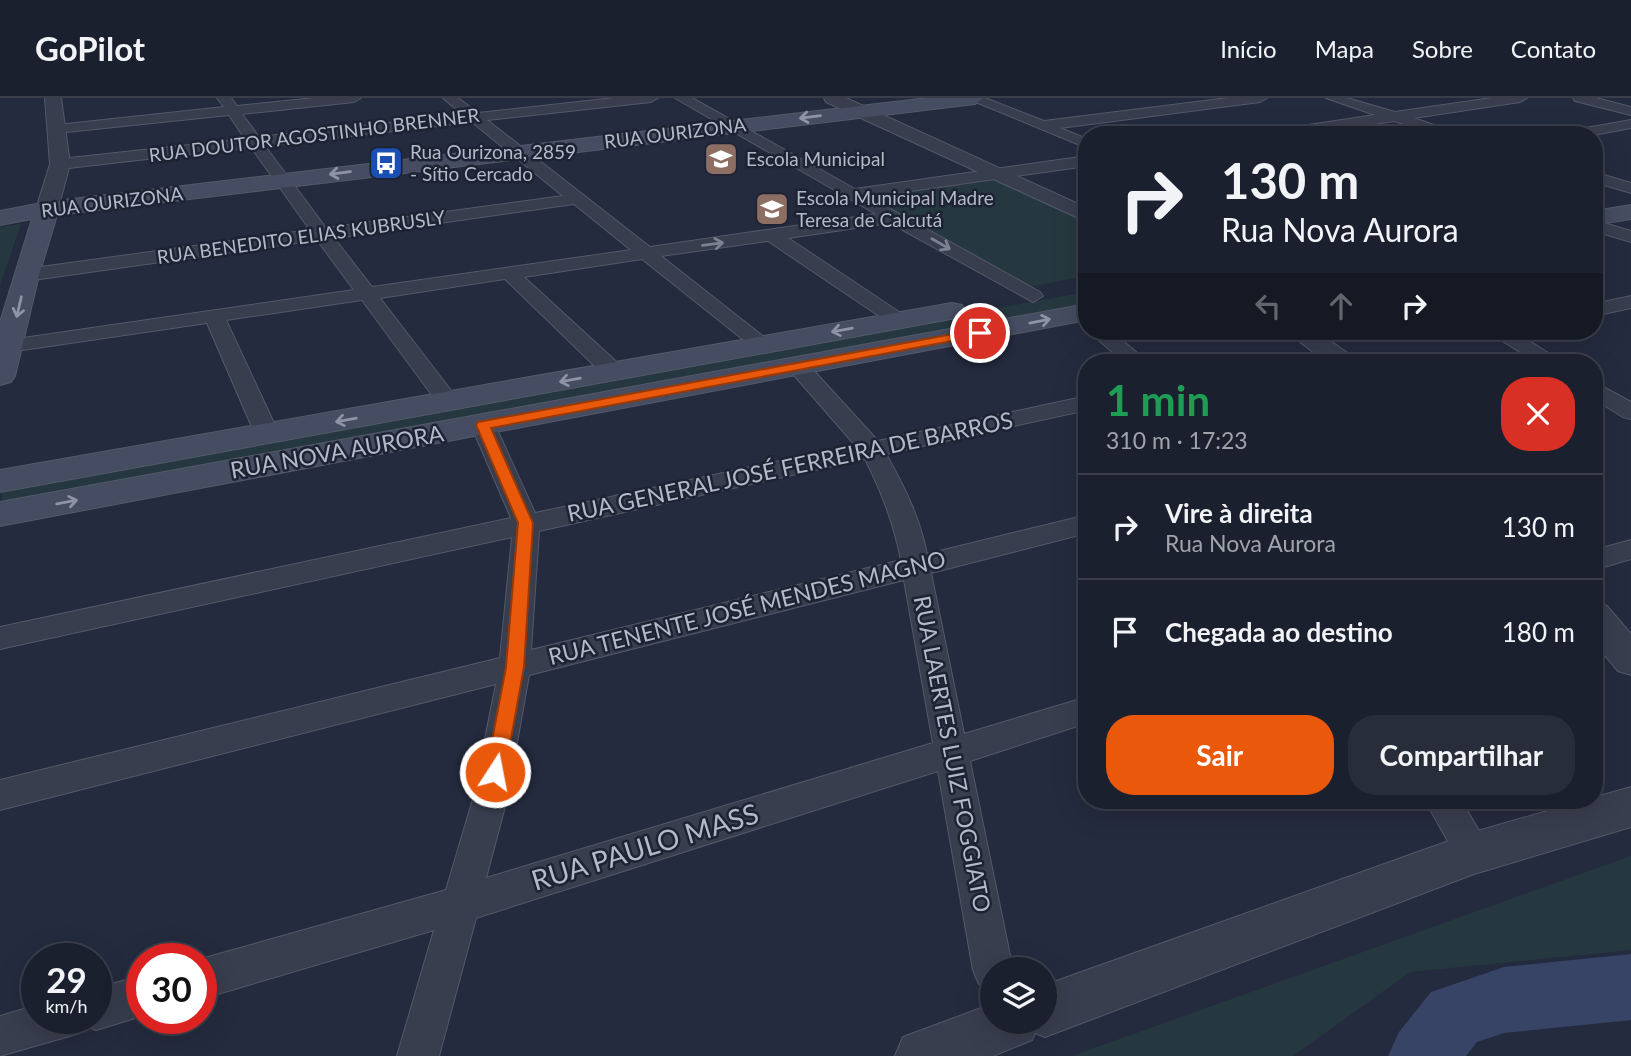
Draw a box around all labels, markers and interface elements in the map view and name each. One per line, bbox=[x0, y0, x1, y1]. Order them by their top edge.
text: GoPilot bbox=[35, 28, 145, 68]
text: Início bbox=[1220, 34, 1277, 63]
text: Mapa bbox=[1315, 34, 1374, 63]
text: Sobre bbox=[1412, 34, 1473, 63]
text: Contato bbox=[1511, 34, 1596, 63]
street label: RUA DOUTOR AGOSTINHO BRENNER bbox=[147, 103, 481, 166]
one-way arrow bbox=[799, 111, 821, 124]
street label: RUA OURIZONA bbox=[603, 112, 747, 153]
place label: Rua Ourizona, 2859 - Sítio Cercado bbox=[410, 140, 576, 185]
school or university icon: Escola Municipal bbox=[702, 140, 740, 178]
bus stop icon: Rua Ourizona, 2859 - Sítio Cercado bbox=[367, 144, 405, 182]
place label: Escola Municipal bbox=[746, 147, 885, 170]
text: 130 m bbox=[1221, 151, 1359, 209]
icon: right bbox=[1106, 154, 1197, 245]
one-way arrow bbox=[330, 167, 352, 180]
street label: RUA OURIZONA bbox=[40, 181, 184, 222]
place label: Escola Municipal Madre Teresa de Calcutá bbox=[796, 186, 994, 231]
school or university icon: Escola Municipal Madre Teresa de Calcutá bbox=[753, 190, 791, 228]
street label: RUA BENEDITO ELIAS KUBRUSLY bbox=[155, 205, 447, 268]
text: Rua Nova Aurora bbox=[1221, 210, 1459, 249]
one-way arrow bbox=[702, 237, 724, 250]
one-way arrow bbox=[930, 238, 951, 251]
icon: left bbox=[1249, 287, 1287, 325]
icon: ahead bbox=[1322, 287, 1360, 325]
icon: right bbox=[1395, 287, 1433, 325]
one-way arrow bbox=[12, 295, 25, 318]
pin bbox=[950, 303, 1010, 363]
icon: arrive bbox=[961, 314, 999, 352]
one-way arrow bbox=[1028, 314, 1051, 327]
one-way arrow bbox=[831, 324, 854, 338]
one-way arrow bbox=[559, 374, 582, 387]
text: 1 min bbox=[1106, 375, 1210, 425]
button: close bbox=[1501, 377, 1575, 451]
street label: RUA GENERAL JOSÉ FERREIRA DE BARROS bbox=[564, 405, 1015, 527]
one-way arrow bbox=[335, 413, 358, 427]
street label: RUA NOVA AURORA bbox=[228, 418, 446, 484]
text: 310 m · 17:23 bbox=[1106, 426, 1248, 454]
one-way arrow bbox=[55, 494, 78, 508]
text: Vire à direita bbox=[1165, 497, 1313, 529]
icon: right bbox=[1106, 508, 1144, 546]
text: 130 m bbox=[1502, 511, 1575, 543]
text: Rua Nova Aurora bbox=[1165, 529, 1336, 557]
street label: RUA TENENTE JOSÉ MENDES MAGNO bbox=[545, 544, 948, 670]
street label: RUA LAERTES LUIZ FOGGIATO bbox=[909, 593, 997, 915]
icon: arrive bbox=[1106, 613, 1144, 651]
text: Chegada ao destino bbox=[1165, 616, 1393, 648]
text: 180 m bbox=[1502, 616, 1575, 648]
button: Sair bbox=[1106, 715, 1334, 795]
button: Compartilhar bbox=[1348, 715, 1575, 795]
position arrow bbox=[458, 735, 532, 809]
street label: RUA PAULO MASS bbox=[527, 795, 762, 897]
speed limit sign: 30 bbox=[126, 943, 217, 1034]
map controls bbox=[980, 957, 1057, 1034]
button: layers bbox=[980, 957, 1057, 1034]
text: 29 bbox=[46, 958, 87, 1000]
text: km/h bbox=[45, 995, 88, 1017]

